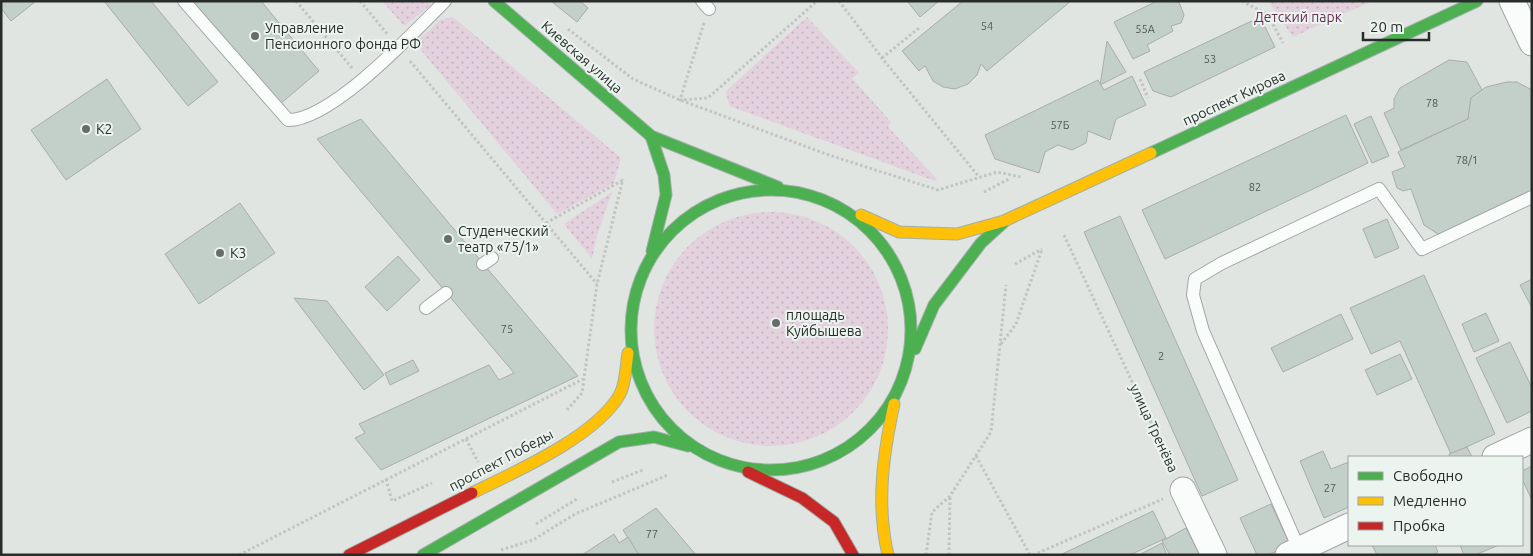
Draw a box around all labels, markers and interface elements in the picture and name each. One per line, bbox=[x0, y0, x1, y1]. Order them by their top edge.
park label: Детский парк bbox=[1254, 9, 1342, 25]
scale bar bbox=[1363, 10, 1429, 42]
street label: Киевская улица bbox=[538, 17, 626, 97]
text: 20 m bbox=[1370, 18, 1403, 35]
place label: Управление Пенсионного фонда РФ bbox=[265, 20, 421, 52]
house number: 54 bbox=[981, 20, 993, 32]
house number: 55А bbox=[1135, 23, 1156, 35]
marker: Управление Пенсионного фонда РФ bbox=[249, 30, 261, 42]
house number: 53 bbox=[1204, 53, 1216, 65]
street label: проспект Кирова bbox=[1180, 67, 1288, 129]
house number: 78 bbox=[1426, 97, 1438, 109]
house number: 57Б bbox=[1050, 119, 1070, 131]
place label: К2 bbox=[96, 121, 112, 137]
marker: К2 bbox=[80, 123, 92, 135]
house number: 78/1 bbox=[1456, 154, 1478, 166]
house number: 82 bbox=[1249, 181, 1261, 193]
place label: Студенческий театр «75/1» bbox=[458, 223, 549, 255]
marker: Студенческий театр «75/1» bbox=[442, 233, 454, 245]
place label: К3 bbox=[230, 245, 246, 261]
marker: К3 bbox=[214, 247, 226, 259]
place label: площадь Куйбышева bbox=[786, 307, 862, 339]
marker: площадь Куйбышева bbox=[770, 317, 782, 329]
house number: 75 bbox=[501, 323, 513, 335]
house number: 2 bbox=[1158, 350, 1164, 362]
street label: улица Тренёва bbox=[1127, 381, 1181, 475]
street label: проспект Победы bbox=[446, 426, 556, 494]
legend bbox=[1348, 456, 1523, 546]
text: Свободно bbox=[1393, 467, 1463, 484]
house number: 27 bbox=[1324, 482, 1336, 494]
text: Медленно bbox=[1393, 492, 1467, 509]
text: Пробка bbox=[1393, 517, 1445, 534]
house number: 77 bbox=[646, 528, 658, 540]

